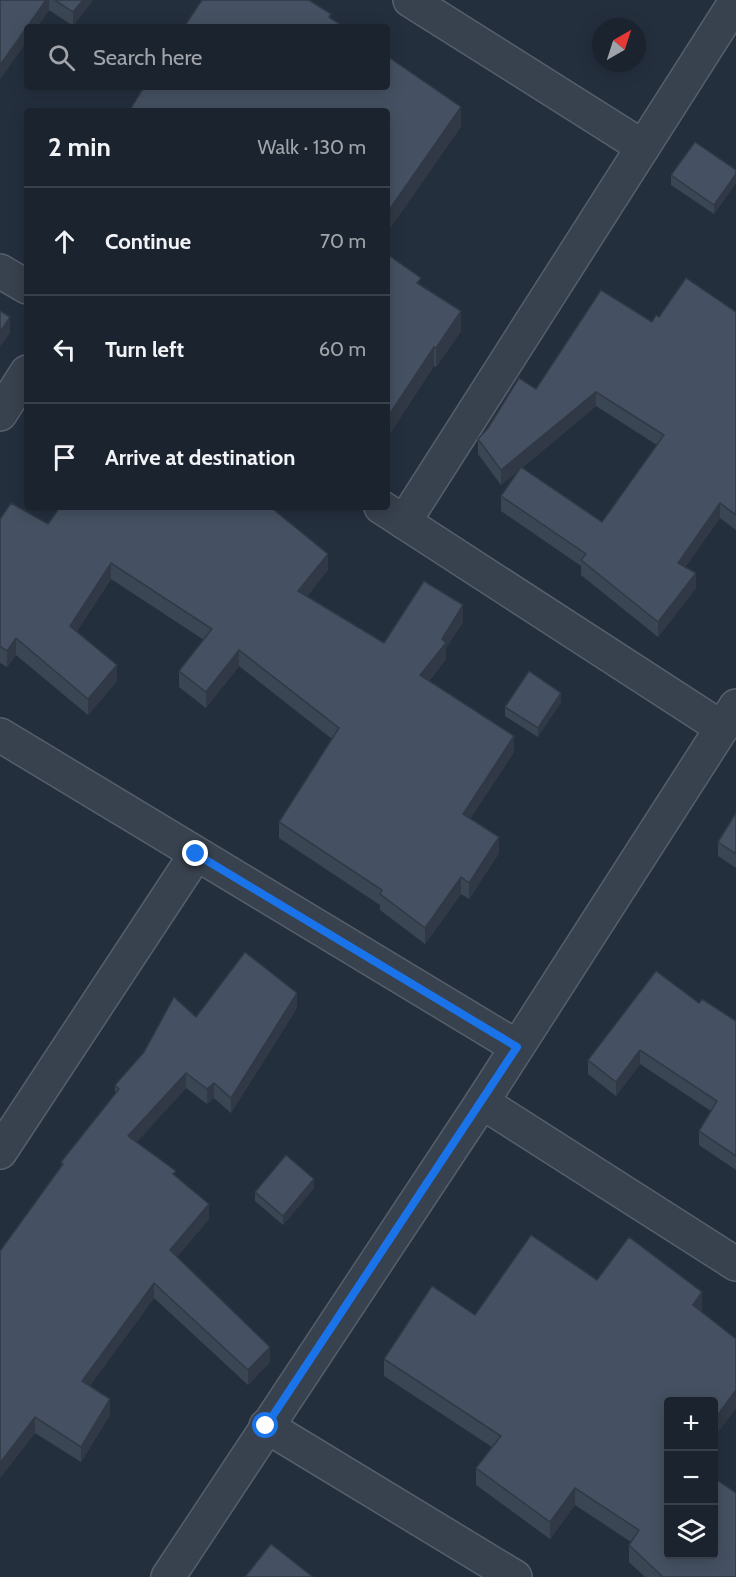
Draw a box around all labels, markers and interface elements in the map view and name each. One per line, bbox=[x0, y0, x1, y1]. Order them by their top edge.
north arrow bbox=[592, 18, 646, 72]
search box bbox=[24, 24, 390, 90]
icon: search bbox=[45, 41, 78, 74]
text: Search here bbox=[93, 44, 202, 71]
text: 2 min bbox=[48, 131, 111, 163]
text: Walk · 130 m bbox=[258, 135, 366, 159]
icon: ahead bbox=[48, 225, 81, 258]
text: Continue bbox=[105, 228, 191, 255]
text: 70 m bbox=[320, 229, 366, 253]
icon: left bbox=[48, 333, 81, 366]
text: Turn left bbox=[105, 336, 184, 363]
text: 60 m bbox=[319, 337, 366, 361]
icon: arrive bbox=[48, 441, 81, 474]
text: Arrive at destination bbox=[105, 444, 295, 471]
route end bbox=[182, 840, 208, 866]
map controls bbox=[664, 1397, 718, 1559]
button: + bbox=[664, 1397, 718, 1451]
route start bbox=[252, 1412, 278, 1438]
button: − bbox=[664, 1451, 718, 1505]
button: layers bbox=[664, 1505, 718, 1559]

